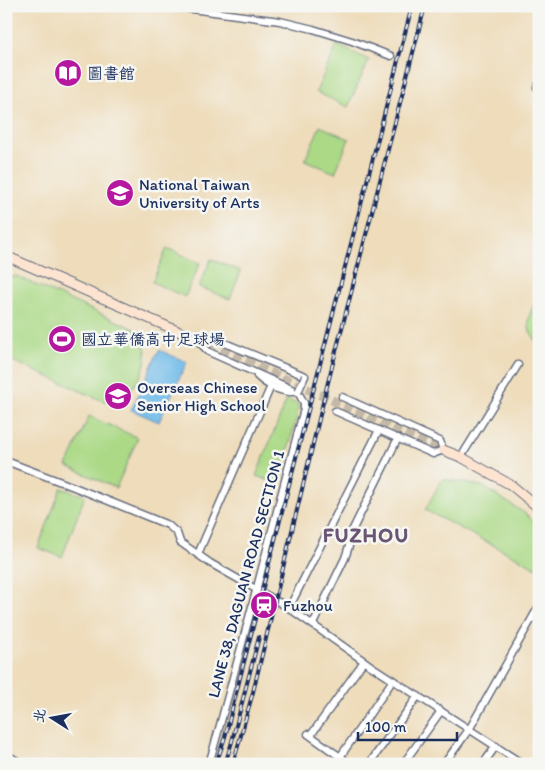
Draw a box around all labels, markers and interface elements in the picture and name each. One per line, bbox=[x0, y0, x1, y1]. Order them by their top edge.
library icon: 圖書館 bbox=[53, 58, 83, 88]
place label: 圖書館 bbox=[87, 64, 135, 83]
place label: National Taiwan University of Arts bbox=[139, 175, 260, 212]
school or university icon: National Taiwan University of Arts bbox=[105, 178, 135, 208]
sports icon: 國立華僑高中足球場 bbox=[47, 324, 77, 354]
place label: 國立華僑高中足球場 bbox=[81, 330, 225, 349]
place label: Overseas Chinese Senior High School bbox=[137, 378, 266, 415]
school or university icon: Overseas Chinese Senior High School bbox=[103, 381, 133, 411]
street label: LANE 38, DAGUAN ROAD SECTION 1 bbox=[204, 448, 288, 700]
district label: FUZHOU bbox=[323, 522, 409, 547]
station icon: Fuzhou bbox=[249, 590, 279, 620]
place label: Fuzhou bbox=[283, 596, 333, 615]
north arrow bbox=[28, 692, 78, 742]
text: 北 bbox=[30, 707, 49, 724]
scale bar bbox=[358, 710, 456, 742]
text: 100 m bbox=[365, 718, 407, 736]

